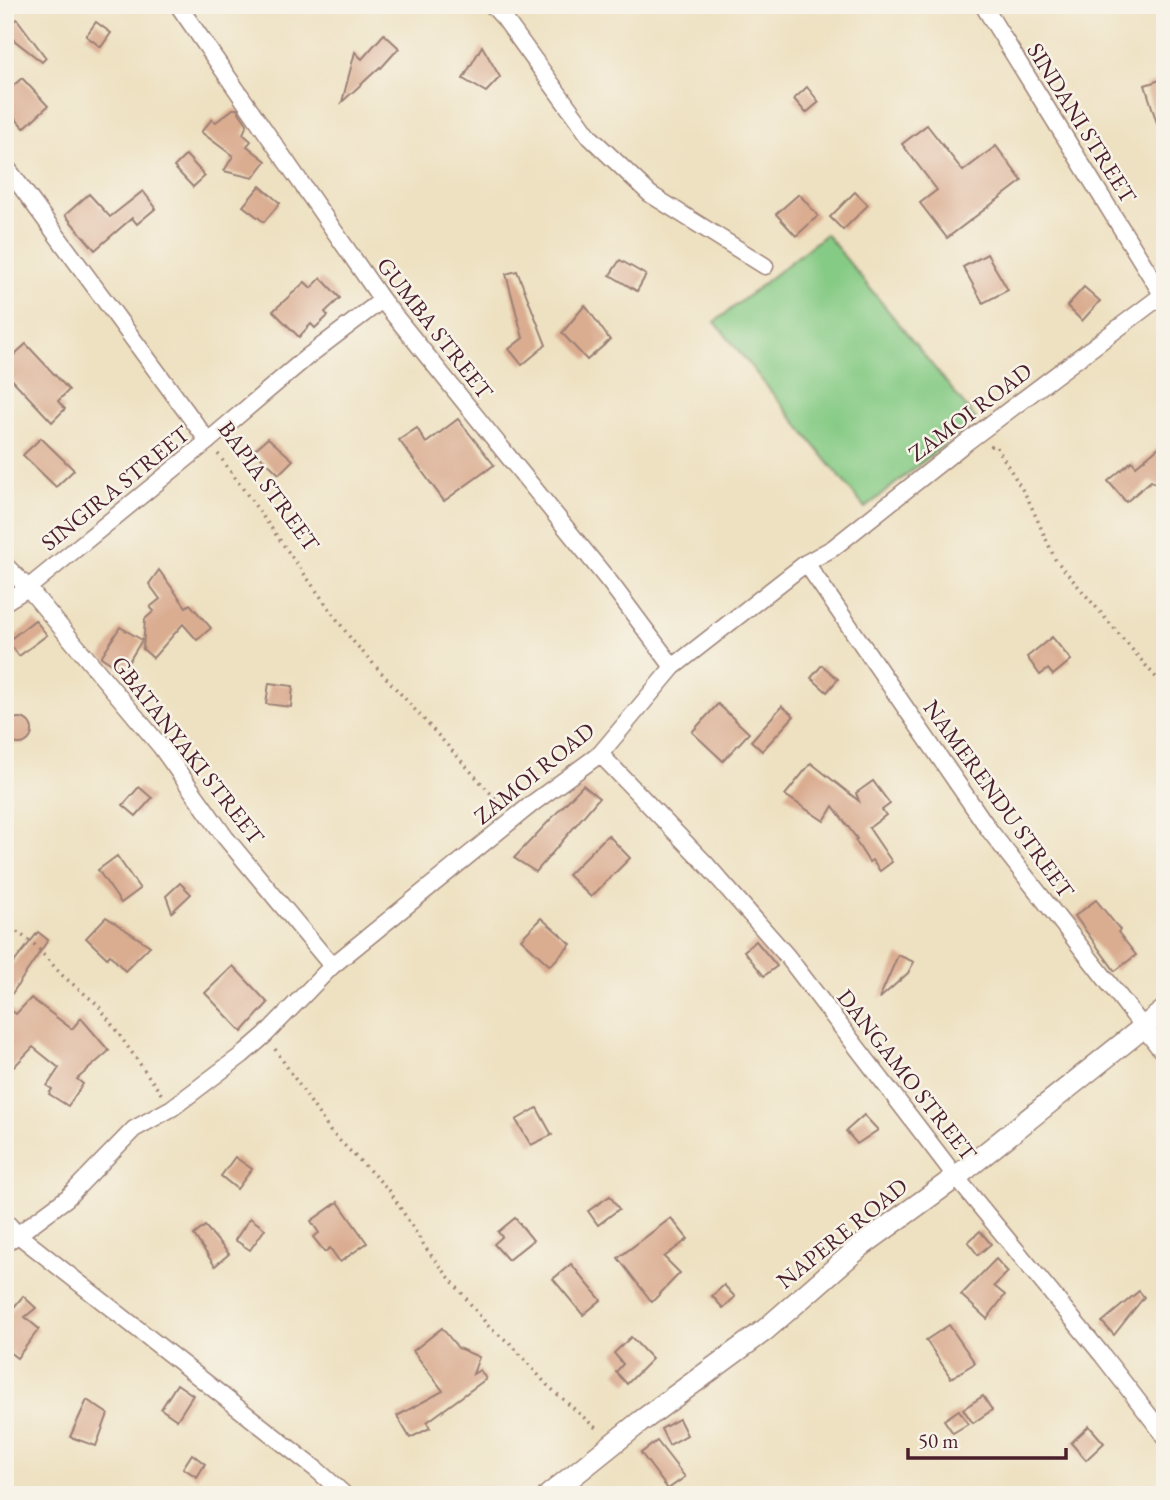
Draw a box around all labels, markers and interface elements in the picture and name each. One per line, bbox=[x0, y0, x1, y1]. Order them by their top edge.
street label: SINDANI STREET bbox=[1021, 37, 1144, 209]
street label: GUMBA STREET bbox=[370, 251, 500, 406]
street label: ZAMOI ROAD bbox=[902, 356, 1038, 468]
street label: BAPIA STREET bbox=[212, 415, 327, 558]
street label: SINGIRA STREET bbox=[34, 418, 196, 557]
street label: GBATANYAKI STREET bbox=[105, 650, 271, 851]
street label: NAMERENDU STREET bbox=[917, 694, 1081, 905]
street label: ZAMOI ROAD bbox=[467, 715, 601, 831]
street label: DANGAMO STREET bbox=[830, 983, 984, 1168]
street label: NAPERE ROAD bbox=[770, 1171, 914, 1295]
scale bar bbox=[908, 1416, 1065, 1460]
text: 50 m bbox=[918, 1427, 959, 1454]

